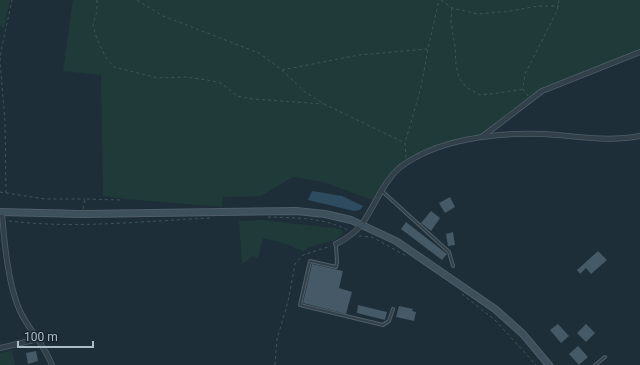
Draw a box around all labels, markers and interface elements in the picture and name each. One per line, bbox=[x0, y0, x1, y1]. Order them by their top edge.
scale bar bbox=[18, 323, 93, 349]
text: 100 m bbox=[24, 330, 58, 344]

